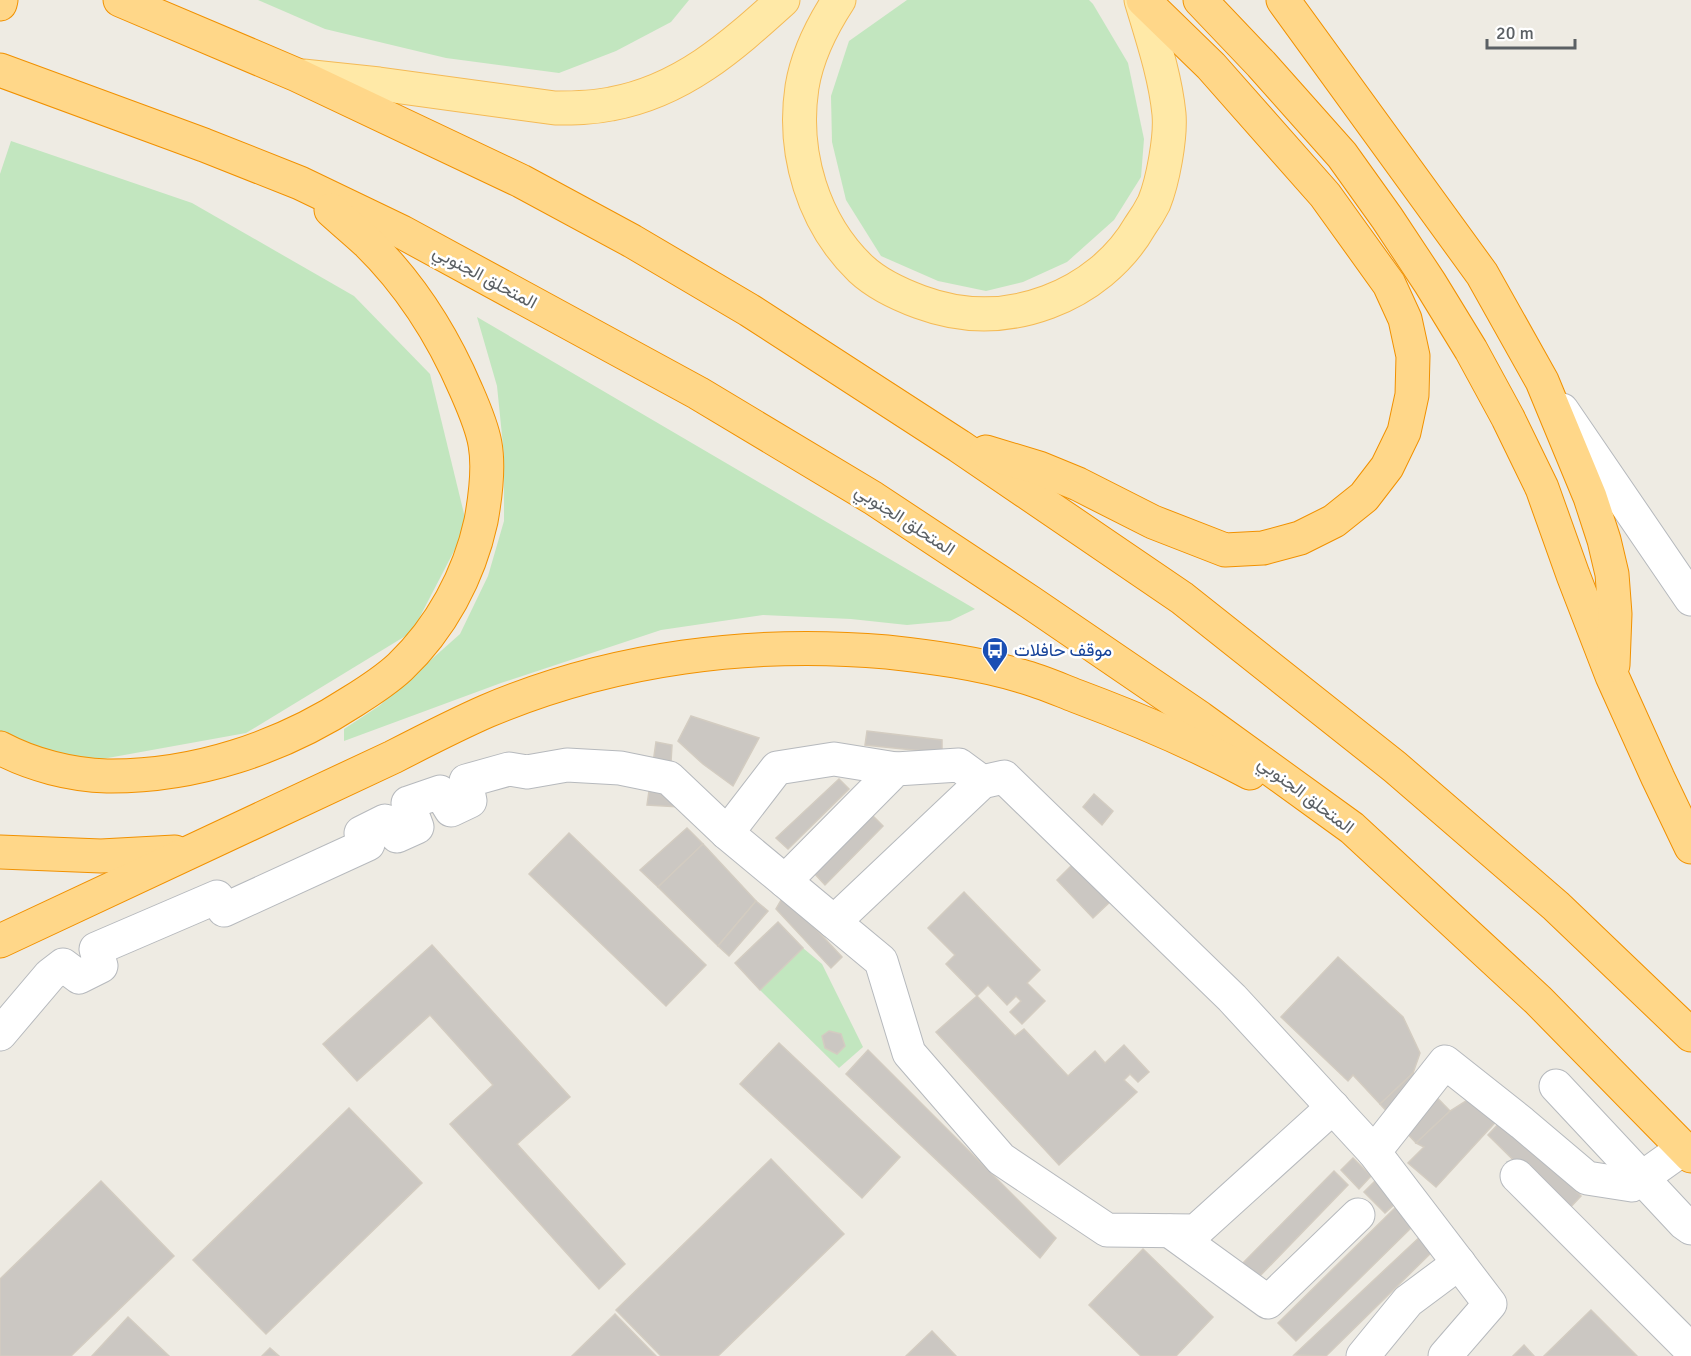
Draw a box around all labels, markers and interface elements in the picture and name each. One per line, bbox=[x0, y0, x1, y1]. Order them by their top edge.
scale bar bbox=[1487, 12, 1576, 50]
text: 20 m bbox=[1496, 22, 1534, 44]
street label: المتحلق الجنوبي bbox=[427, 240, 541, 317]
street label: المتحلق الجنوبي bbox=[849, 480, 959, 564]
bus stop icon: موقف حافلات bbox=[980, 635, 1010, 673]
place label: موقف حافلات bbox=[1014, 639, 1112, 661]
street label: المتحلق الجنوبي bbox=[1251, 752, 1358, 842]

